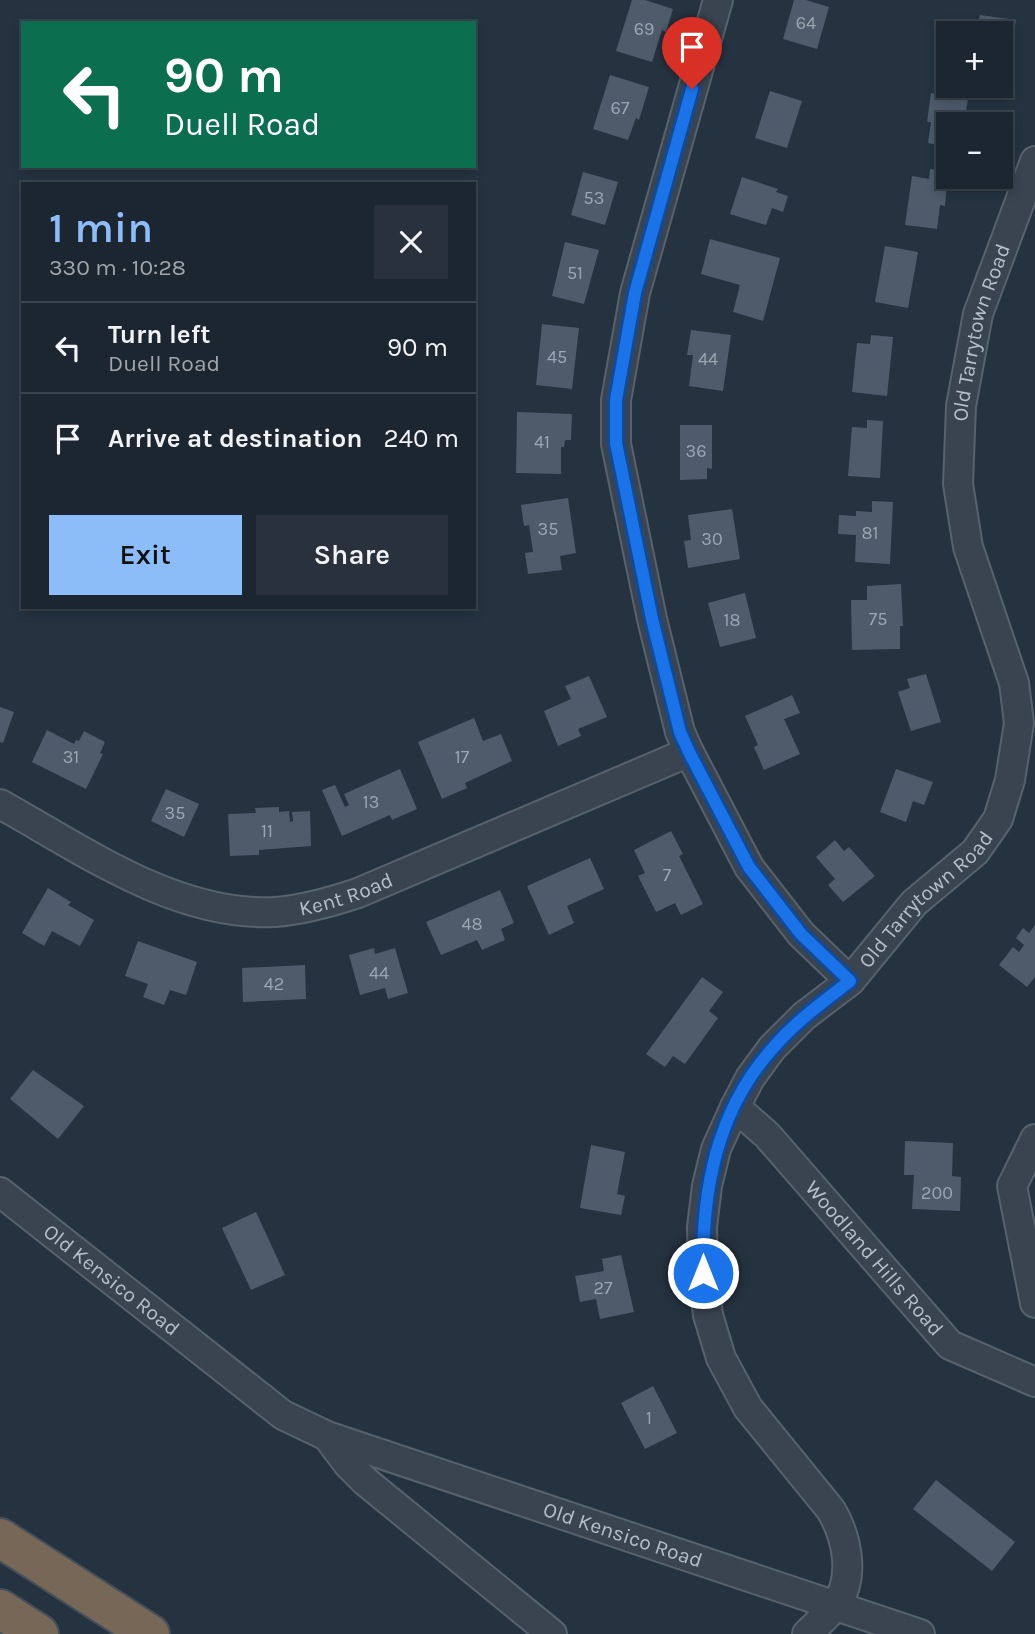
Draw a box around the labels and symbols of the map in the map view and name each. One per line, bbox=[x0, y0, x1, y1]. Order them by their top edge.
house number: 64 bbox=[796, 12, 816, 34]
pin bbox=[662, 17, 722, 89]
house number: 69 bbox=[634, 18, 654, 40]
house number: 67 bbox=[611, 97, 630, 119]
house number: 53 bbox=[584, 187, 604, 209]
street label: Old Tarrytown Road bbox=[948, 241, 1015, 422]
house number: 51 bbox=[567, 262, 583, 284]
house number: 45 bbox=[547, 346, 567, 368]
house number: 44 bbox=[698, 348, 718, 370]
house number: 41 bbox=[534, 431, 550, 453]
house number: 36 bbox=[686, 440, 706, 462]
house number: 35 bbox=[538, 518, 558, 540]
house number: 81 bbox=[861, 522, 879, 544]
house number: 30 bbox=[701, 528, 723, 550]
house number: 75 bbox=[869, 608, 887, 630]
house number: 18 bbox=[723, 609, 741, 631]
house number: 31 bbox=[63, 746, 79, 768]
house number: 17 bbox=[455, 746, 470, 768]
house number: 13 bbox=[363, 791, 379, 813]
house number: 35 bbox=[165, 802, 185, 824]
house number: 11 bbox=[261, 820, 273, 842]
street label: Old Tarrytown Road bbox=[854, 826, 998, 973]
house number: 7 bbox=[663, 864, 672, 886]
street label: Kent Road bbox=[297, 868, 396, 921]
house number: 48 bbox=[461, 913, 483, 935]
house number: 44 bbox=[369, 962, 389, 984]
house number: 42 bbox=[264, 973, 284, 995]
street label: Woodland Hills Road bbox=[800, 1176, 948, 1341]
house number: 200 bbox=[921, 1182, 953, 1204]
street label: Old Kensico Road bbox=[39, 1219, 184, 1341]
position arrow bbox=[666, 1236, 740, 1310]
house number: 27 bbox=[594, 1277, 613, 1299]
house number: 1 bbox=[646, 1407, 652, 1429]
street label: Old Kensico Road bbox=[540, 1497, 705, 1572]

